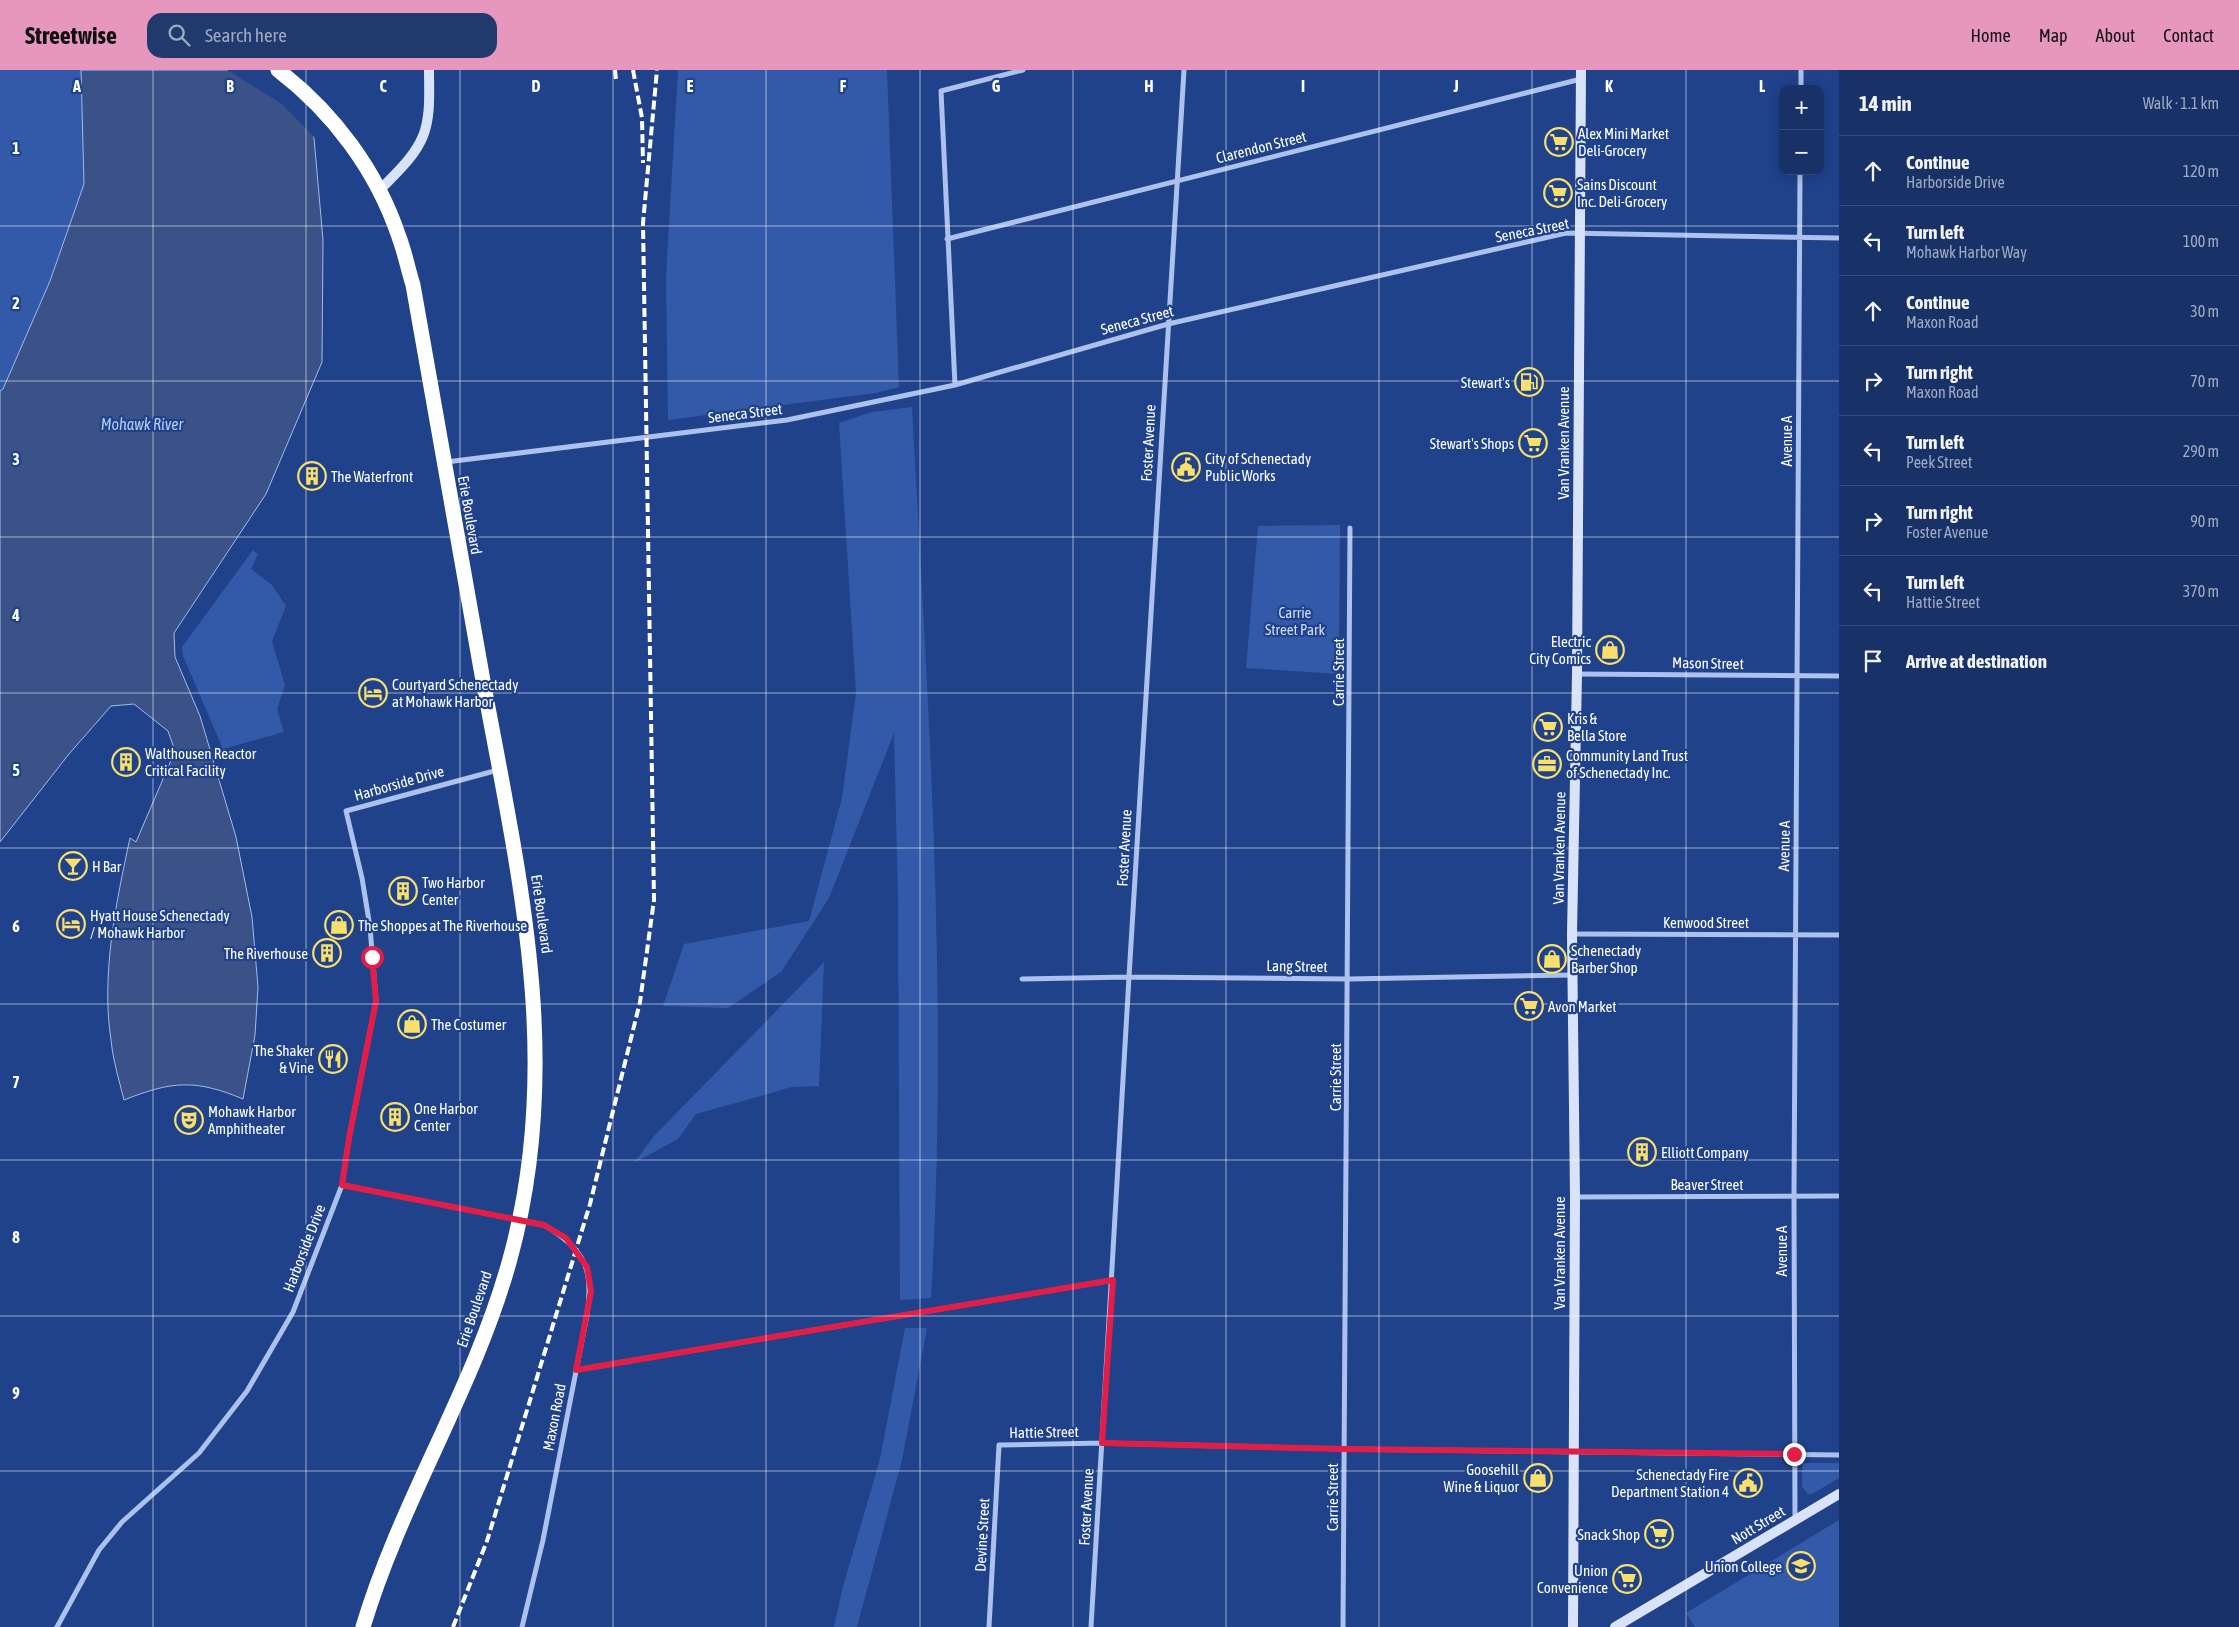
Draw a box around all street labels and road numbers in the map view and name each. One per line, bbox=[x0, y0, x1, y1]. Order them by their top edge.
street label: Clarendon Street bbox=[1214, 128, 1308, 166]
street label: Seneca Street bbox=[1494, 215, 1570, 245]
street label: Seneca Street bbox=[1099, 302, 1175, 338]
street label: Van Vranken Avenue bbox=[1555, 386, 1572, 499]
street label: Seneca Street bbox=[707, 400, 783, 426]
street label: Foster Avenue bbox=[1137, 404, 1159, 482]
street label: Avenue A bbox=[1778, 415, 1795, 466]
street label: Erie Boulevard bbox=[455, 474, 485, 556]
street label: Carrie Street bbox=[1330, 638, 1347, 706]
street label: Mason Street bbox=[1672, 654, 1744, 672]
street label: Harborside Drive bbox=[352, 762, 446, 804]
street label: Van Vranken Avenue bbox=[1550, 791, 1568, 905]
street label: Foster Avenue bbox=[1113, 809, 1135, 887]
street label: Avenue A bbox=[1775, 820, 1793, 872]
street label: Erie Boulevard bbox=[528, 873, 556, 955]
street label: Kenwood Street bbox=[1663, 914, 1749, 931]
street label: Lang Street bbox=[1266, 957, 1328, 975]
street label: Carrie Street bbox=[1327, 1043, 1344, 1111]
street label: Beaver Street bbox=[1670, 1176, 1744, 1193]
street label: Van Vranken Avenue bbox=[1551, 1196, 1568, 1309]
street label: Harborside Drive bbox=[279, 1202, 329, 1294]
street label: Avenue A bbox=[1773, 1225, 1790, 1276]
street label: Erie Boulevard bbox=[453, 1269, 495, 1349]
street label: Maxon Road bbox=[539, 1382, 569, 1452]
street label: Hattie Street bbox=[1009, 1423, 1079, 1441]
street label: Carrie Street bbox=[1324, 1463, 1341, 1531]
street label: Foster Avenue bbox=[1075, 1468, 1097, 1546]
street label: Devine Street bbox=[972, 1498, 992, 1572]
street label: Nott Street bbox=[1728, 1502, 1788, 1548]

